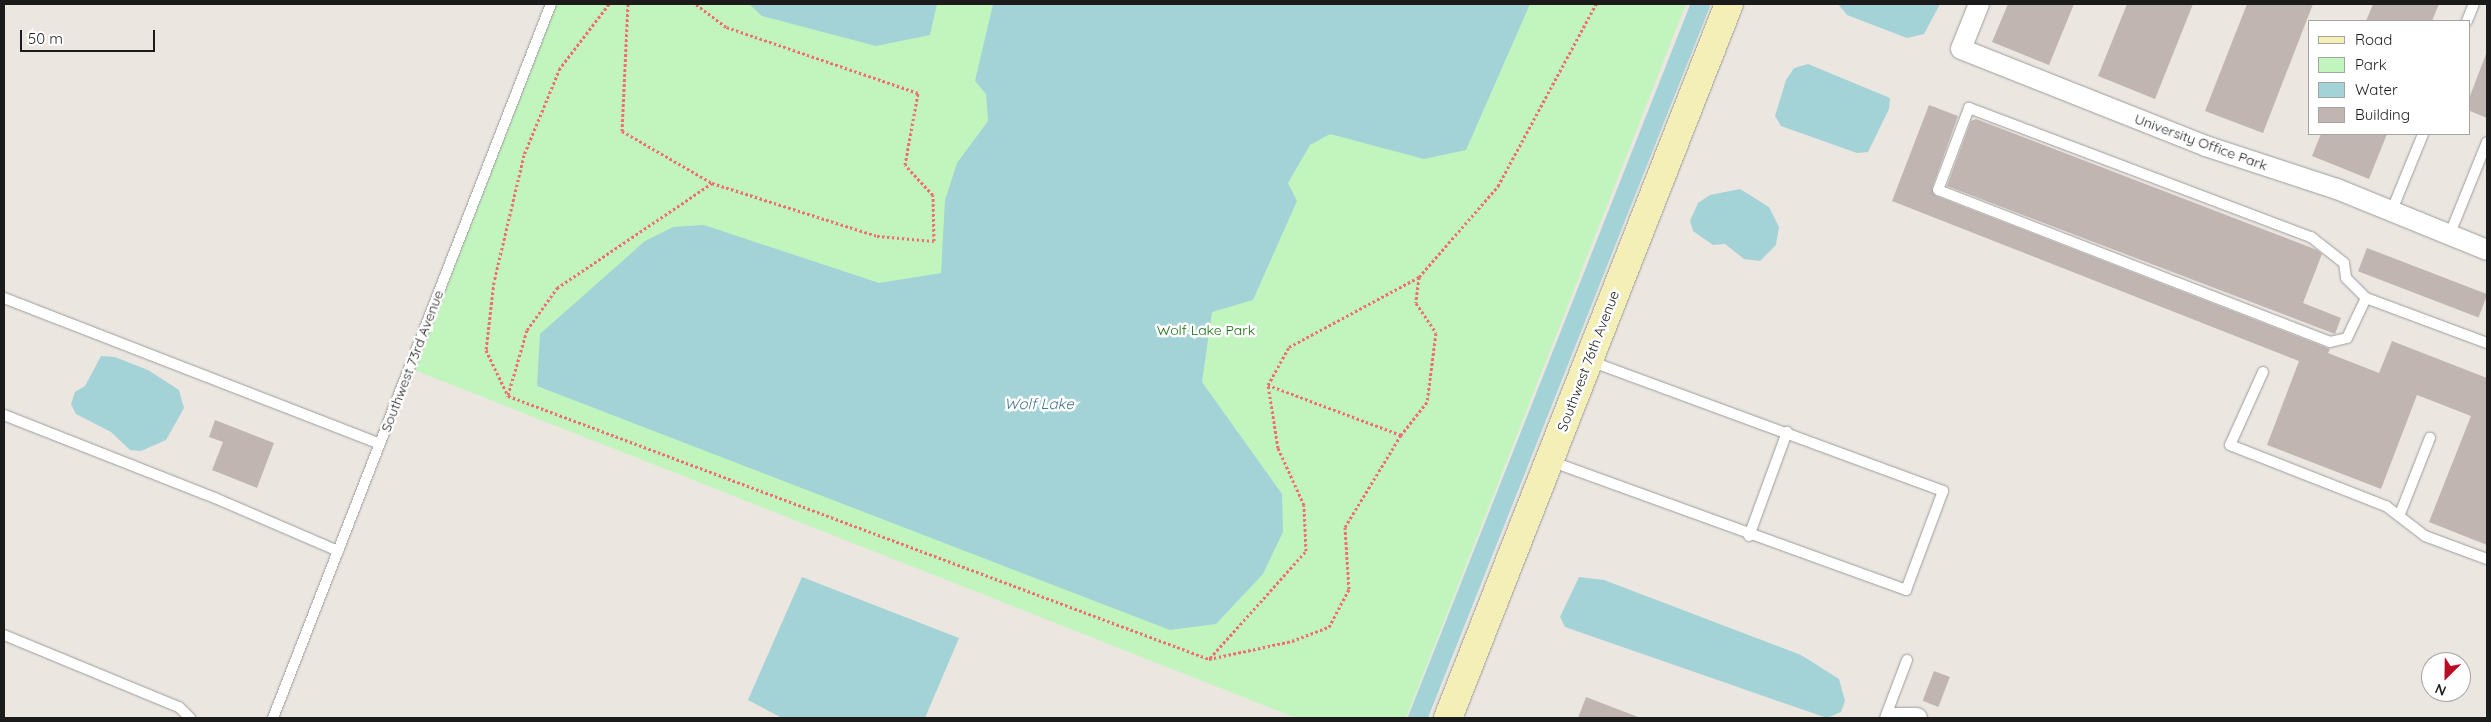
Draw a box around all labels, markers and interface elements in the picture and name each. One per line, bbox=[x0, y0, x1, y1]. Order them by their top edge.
scale bar bbox=[22, 20, 158, 52]
legend bbox=[2308, 20, 2471, 135]
text: 50 m bbox=[28, 29, 63, 48]
text: Road bbox=[2355, 30, 2392, 49]
text: Park bbox=[2355, 55, 2387, 74]
text: Water bbox=[2355, 80, 2398, 99]
text: Building bbox=[2355, 105, 2410, 124]
street label: University Office Park bbox=[2132, 110, 2270, 174]
street label: Southwest 73rd Avenue bbox=[377, 288, 447, 434]
street label: Southwest 76th Avenue bbox=[1553, 288, 1623, 434]
park label: Wolf Lake Park bbox=[1157, 322, 1255, 338]
water label: Wolf Lake bbox=[1004, 395, 1074, 413]
north arrow bbox=[2421, 652, 2471, 702]
text: N bbox=[2432, 680, 2449, 700]

